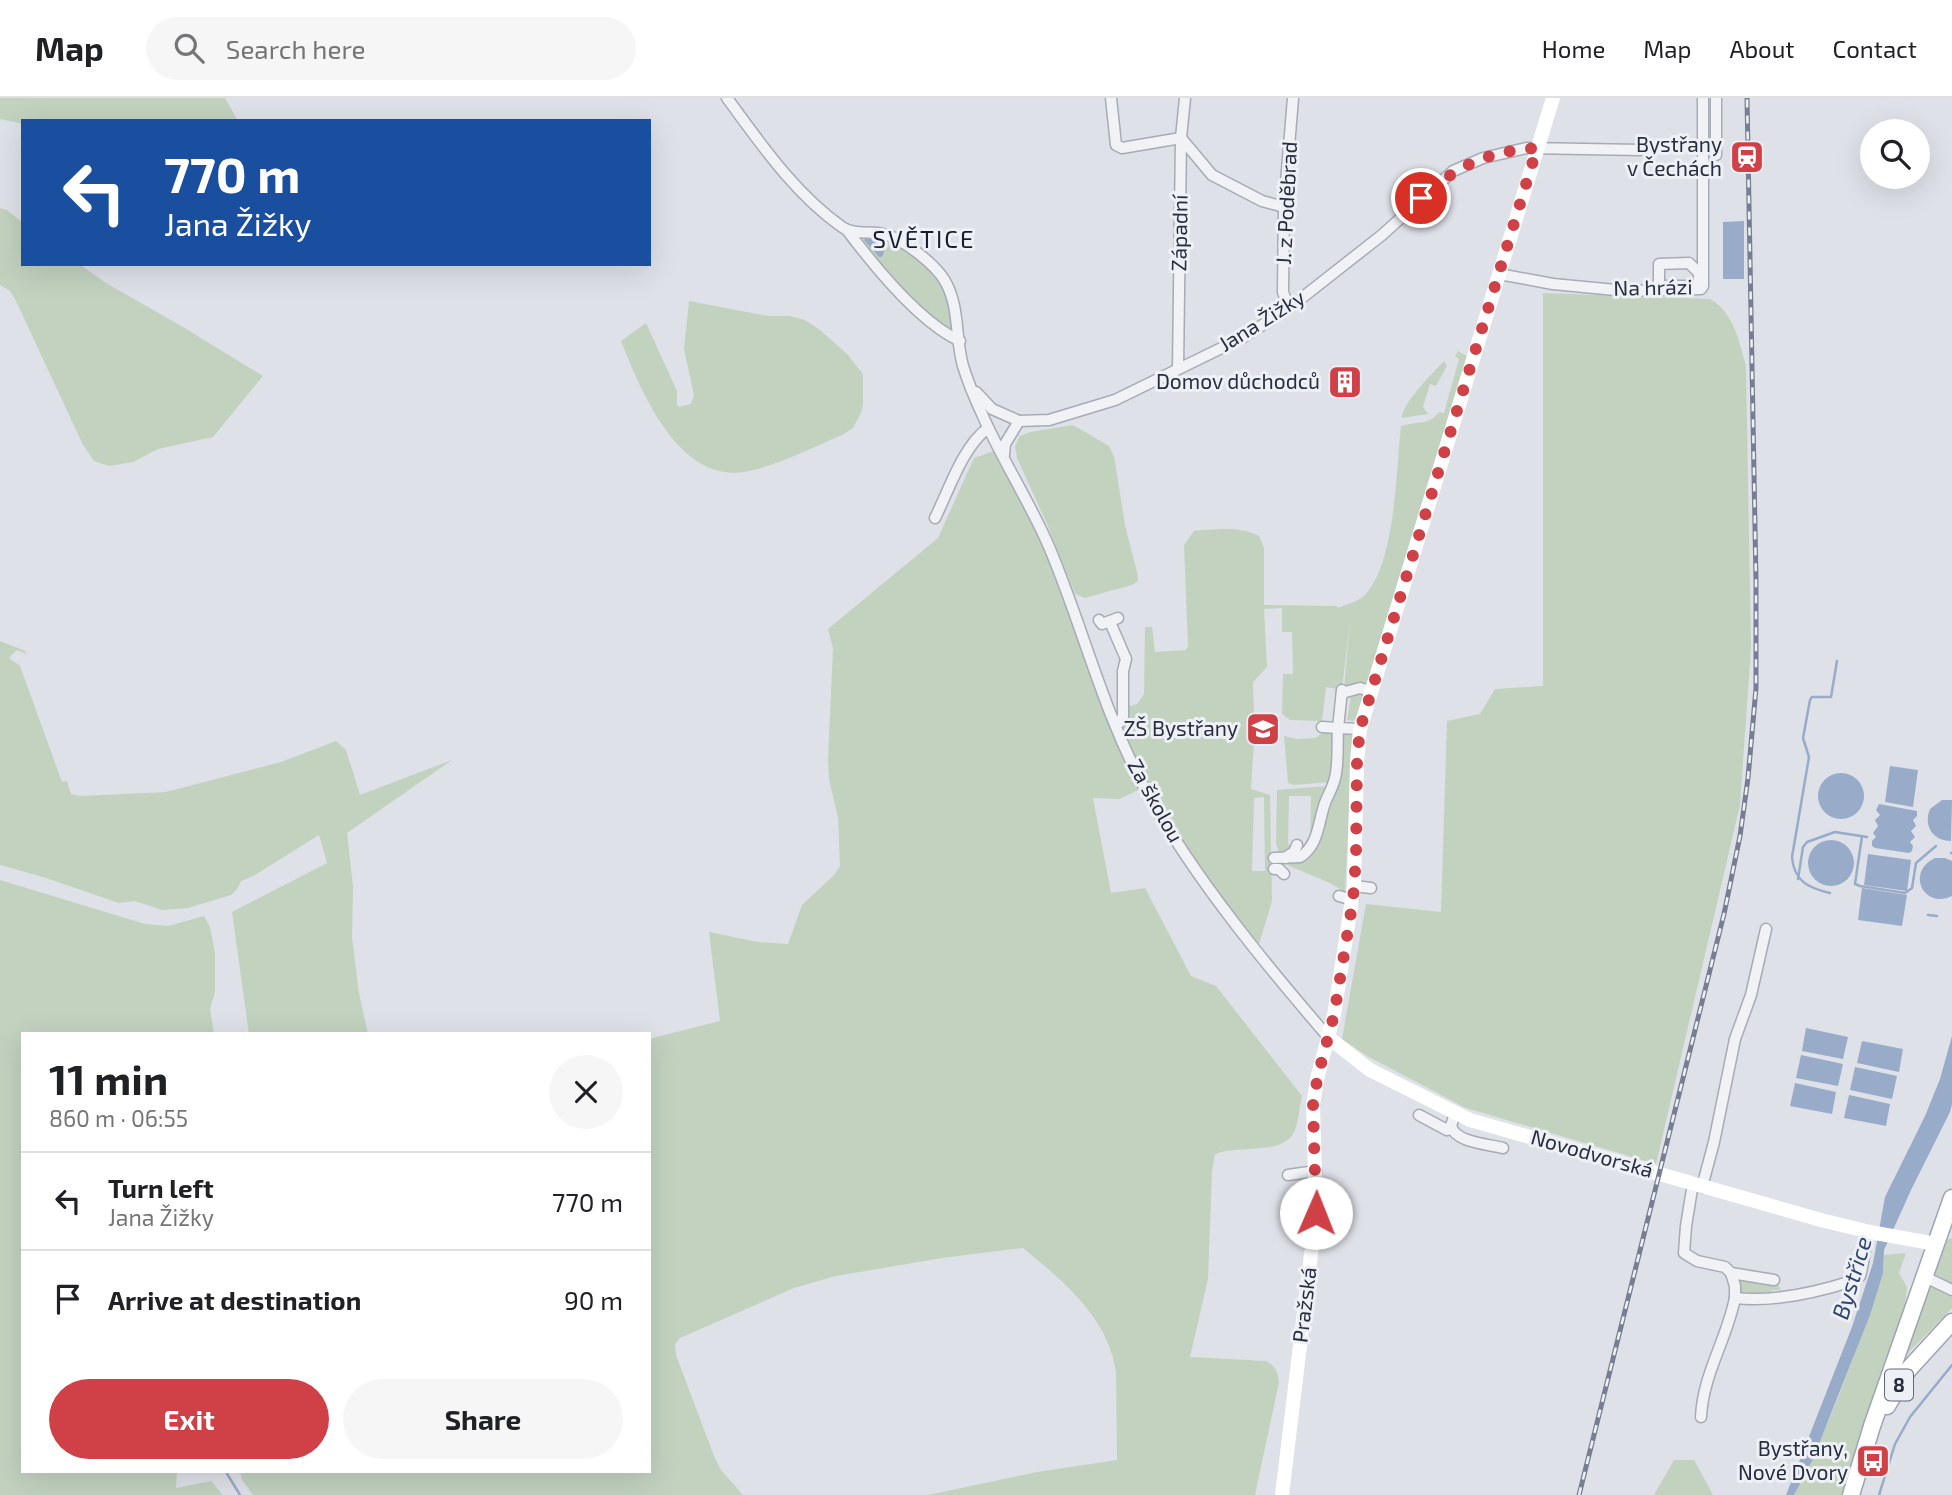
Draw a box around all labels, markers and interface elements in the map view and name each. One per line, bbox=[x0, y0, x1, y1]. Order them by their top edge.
search box bbox=[146, 17, 636, 80]
text: Map bbox=[35, 28, 104, 68]
icon: search bbox=[170, 29, 208, 67]
text: Search here bbox=[226, 33, 365, 64]
text: Home bbox=[1542, 34, 1605, 63]
text: Map bbox=[1643, 34, 1691, 63]
text: About bbox=[1729, 34, 1795, 63]
text: Contact bbox=[1833, 34, 1917, 63]
map controls bbox=[1860, 119, 1930, 189]
button: search bbox=[1860, 119, 1930, 189]
place label: Bystřany v Čechách bbox=[1627, 131, 1722, 180]
station icon: Bystřany v Čechách bbox=[1728, 138, 1766, 176]
street label: J. z Poděbrad bbox=[1270, 141, 1301, 265]
text: 770 m bbox=[164, 144, 300, 203]
icon: left bbox=[49, 147, 140, 238]
pin bbox=[1391, 168, 1451, 228]
icon: arrive bbox=[1402, 179, 1440, 217]
street label: Západní bbox=[1165, 194, 1192, 271]
text: Jana Žižky bbox=[164, 204, 311, 242]
district label: SVĚTICE bbox=[873, 224, 975, 253]
street label: Na hrázi bbox=[1613, 273, 1693, 300]
street label: Jana Žižky bbox=[1214, 284, 1309, 356]
building icon: Domov důchodců bbox=[1326, 363, 1364, 401]
place label: Domov důchodců bbox=[1156, 368, 1320, 393]
school or university icon: ZŠ Bystřany bbox=[1244, 710, 1282, 748]
place label: ZŠ Bystřany bbox=[1124, 715, 1238, 740]
street label: Za školou bbox=[1123, 754, 1189, 846]
text: 11 min bbox=[49, 1053, 168, 1103]
button: close bbox=[549, 1055, 623, 1129]
text: 860 m · 06:55 bbox=[49, 1104, 188, 1132]
street label: Novodvorská bbox=[1528, 1123, 1656, 1182]
text: Turn left bbox=[108, 1172, 214, 1203]
position arrow bbox=[1279, 1176, 1353, 1250]
icon: left bbox=[49, 1182, 87, 1220]
text: 770 m bbox=[552, 1186, 623, 1217]
text: Jana Žižky bbox=[108, 1203, 214, 1231]
water label: Bystřice bbox=[1825, 1233, 1877, 1322]
street label: Pražská bbox=[1286, 1266, 1321, 1344]
icon: arrive bbox=[49, 1280, 87, 1318]
text: Arrive at destination bbox=[108, 1284, 361, 1315]
text: 90 m bbox=[564, 1284, 623, 1315]
road number: 8 bbox=[1885, 1370, 1913, 1400]
button: Exit bbox=[49, 1379, 329, 1459]
button: Share bbox=[343, 1379, 623, 1459]
place label: Bystřany, Nové Dvory bbox=[1738, 1435, 1848, 1484]
bus stop icon: Bystřany, Nové Dvory bbox=[1854, 1442, 1892, 1480]

